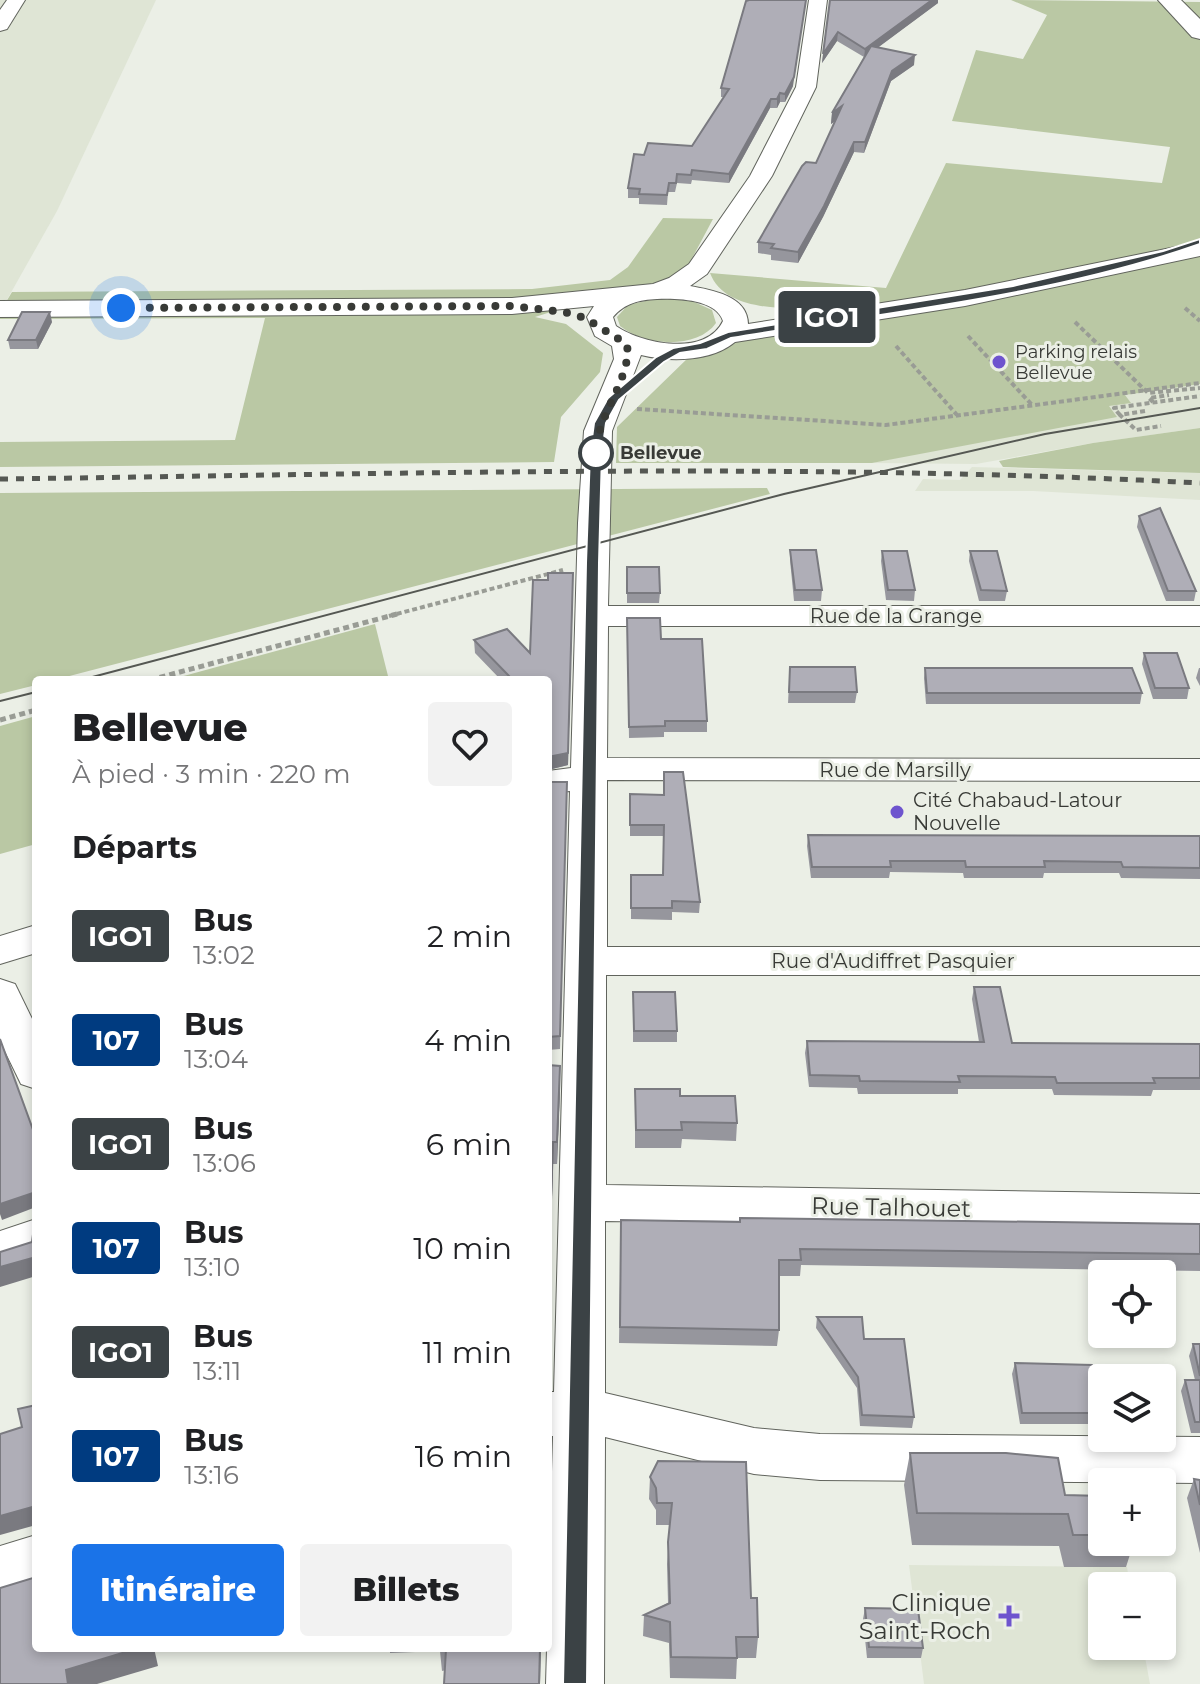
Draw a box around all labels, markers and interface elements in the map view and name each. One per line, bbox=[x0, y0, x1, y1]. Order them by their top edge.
your location bbox=[101, 288, 141, 328]
line badge: IGO1 bbox=[771, 291, 883, 343]
text: IGO1 bbox=[794, 300, 860, 334]
place label: Parking relais Bellevue bbox=[1015, 341, 1137, 384]
marker: Parking relais Bellevue bbox=[990, 353, 1008, 371]
marker: Bellevue bbox=[579, 436, 613, 470]
place label: Bellevue bbox=[620, 442, 702, 464]
street label: Rue de la Grange bbox=[810, 604, 982, 628]
button: heart bbox=[428, 702, 512, 786]
text: Bellevue bbox=[72, 704, 248, 751]
text: À pied · 3 min · 220 m bbox=[72, 758, 350, 790]
street label: Rue de Marsilly bbox=[819, 758, 971, 782]
place label: Cité Chabaud-Latour Nouvelle bbox=[913, 788, 1122, 835]
marker: Cité Chabaud-Latour Nouvelle bbox=[888, 803, 906, 821]
text: Départs bbox=[72, 829, 197, 866]
text: Bus bbox=[193, 902, 253, 939]
text: 2 min bbox=[427, 918, 512, 955]
text: IGO1 bbox=[88, 919, 153, 953]
text: 13:02 bbox=[193, 939, 255, 971]
street label: Rue d'Audiffret Pasquier bbox=[771, 949, 1015, 973]
text: Bus bbox=[184, 1006, 244, 1043]
text: 4 min bbox=[424, 1022, 512, 1059]
text: 107 bbox=[92, 1023, 140, 1057]
text: 13:04 bbox=[184, 1043, 248, 1075]
text: Bus bbox=[193, 1110, 253, 1147]
text: 6 min bbox=[426, 1126, 512, 1163]
text: IGO1 bbox=[88, 1127, 153, 1161]
text: 13:06 bbox=[193, 1147, 256, 1179]
street label: Rue Talhouet bbox=[811, 1191, 971, 1223]
text: Bus bbox=[184, 1214, 244, 1251]
text: 10 min bbox=[413, 1230, 512, 1267]
text: 107 bbox=[92, 1231, 140, 1265]
text: 13:10 bbox=[184, 1251, 240, 1283]
map controls bbox=[1088, 1260, 1176, 1660]
button: locate bbox=[1088, 1260, 1176, 1348]
text: Bus bbox=[193, 1318, 253, 1355]
text: 11 min bbox=[422, 1334, 512, 1371]
text: IGO1 bbox=[88, 1335, 153, 1369]
text: 13:11 bbox=[193, 1355, 241, 1387]
button: layers bbox=[1088, 1364, 1176, 1452]
text: Bus bbox=[184, 1422, 244, 1459]
text: 16 min bbox=[415, 1438, 512, 1475]
text: 107 bbox=[92, 1439, 140, 1473]
text: 13:16 bbox=[184, 1459, 239, 1491]
button: + bbox=[1088, 1468, 1176, 1556]
button: Itinéraire bbox=[72, 1544, 284, 1636]
button: Billets bbox=[300, 1544, 512, 1636]
button: − bbox=[1088, 1572, 1176, 1660]
place label: Clinique Saint-Roch bbox=[859, 1588, 991, 1645]
marker: Clinique Saint-Roch bbox=[998, 1605, 1020, 1627]

